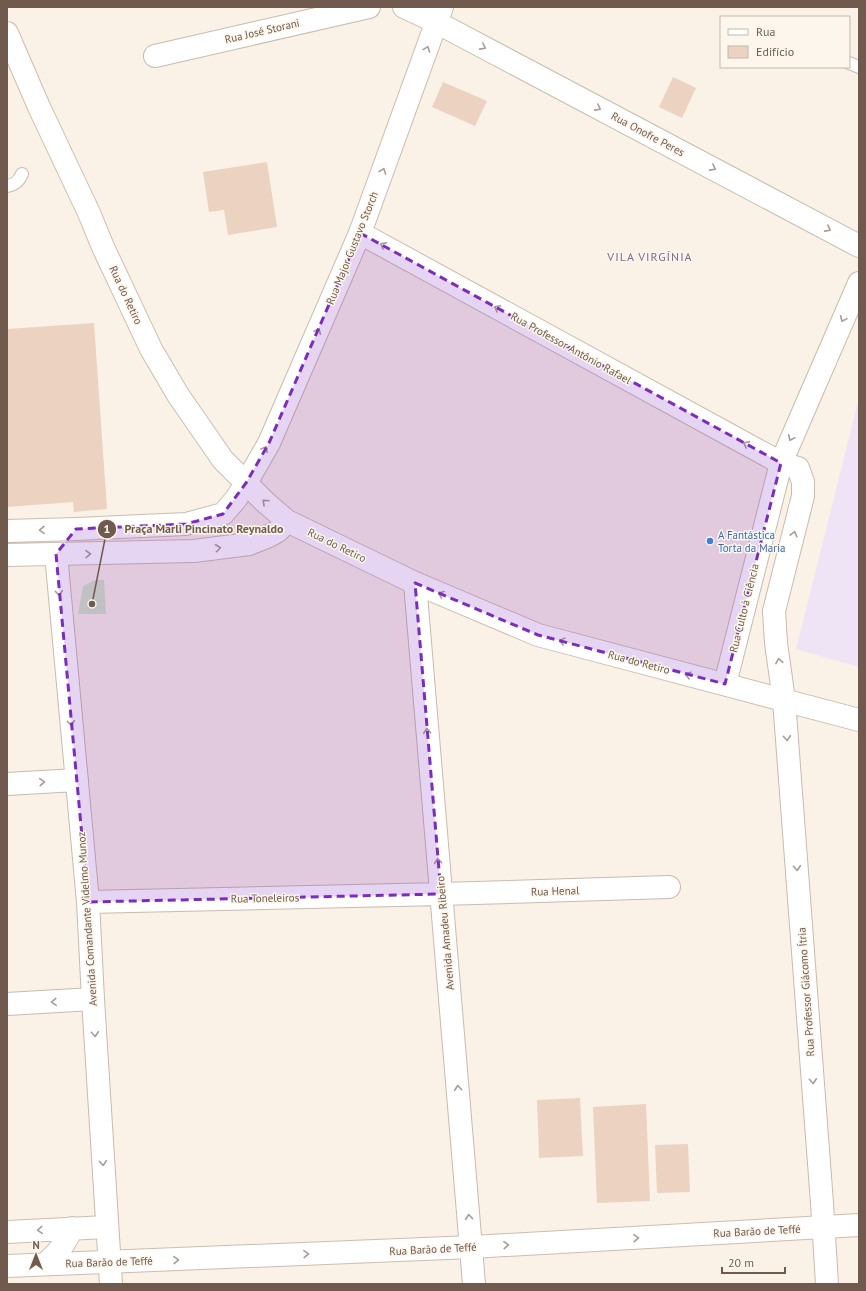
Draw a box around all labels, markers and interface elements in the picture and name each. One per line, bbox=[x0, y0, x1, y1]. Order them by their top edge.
street label: Rua José Storani bbox=[223, 16, 301, 46]
legend bbox=[720, 16, 850, 68]
text: Rua bbox=[756, 24, 775, 39]
one-way arrow bbox=[479, 42, 486, 50]
text: Edifício bbox=[756, 44, 794, 59]
one-way arrow bbox=[422, 46, 430, 53]
one-way arrow bbox=[594, 103, 601, 110]
street label: Rua Onofre Peres bbox=[609, 109, 687, 159]
one-way arrow bbox=[709, 164, 716, 171]
one-way arrow bbox=[378, 168, 386, 175]
street label: Rua Major Gustavo Storch bbox=[323, 189, 381, 307]
one-way arrow bbox=[824, 224, 831, 232]
one-way arrow bbox=[380, 243, 387, 250]
district label: VILA VIRGÍNIA bbox=[606, 249, 693, 264]
street label: Rua do Retiro bbox=[106, 263, 146, 327]
one-way arrow bbox=[494, 305, 501, 312]
street label: Rua Professor Antônio Rafael bbox=[508, 309, 635, 387]
one-way arrow bbox=[840, 315, 848, 322]
one-way arrow bbox=[313, 327, 321, 335]
one-way arrow bbox=[788, 434, 796, 441]
one-way arrow bbox=[743, 441, 751, 449]
one-way arrow bbox=[261, 446, 268, 454]
one-way arrow bbox=[262, 499, 270, 506]
callout: Praça Marli Pincinato Reynaldo bbox=[97, 517, 291, 541]
text: 1 bbox=[104, 521, 110, 536]
text: Praça Marli Pincinato Reynaldo bbox=[125, 521, 284, 536]
street label: Rua do Retiro bbox=[305, 525, 369, 565]
one-way arrow bbox=[39, 526, 45, 534]
place label: A Fantástica Torta da Maria bbox=[718, 528, 785, 555]
one-way arrow bbox=[789, 530, 797, 537]
marker: A Fantástica Torta da Maria bbox=[705, 536, 715, 546]
one-way arrow bbox=[215, 544, 221, 553]
one-way arrow bbox=[85, 549, 91, 558]
street label: Rua Culto à Ciência bbox=[726, 562, 762, 654]
one-way arrow bbox=[55, 590, 64, 596]
one-way arrow bbox=[438, 590, 445, 598]
one-way arrow bbox=[559, 637, 566, 646]
street label: Rua do Retiro bbox=[607, 647, 672, 677]
one-way arrow bbox=[775, 658, 784, 664]
one-way arrow bbox=[684, 671, 691, 679]
one-way arrow bbox=[67, 720, 76, 726]
one-way arrow bbox=[423, 728, 432, 734]
one-way arrow bbox=[782, 735, 791, 741]
one-way arrow bbox=[39, 777, 45, 786]
street label: Avenida Comandante Videlmo Munoz bbox=[74, 831, 100, 1007]
one-way arrow bbox=[434, 858, 443, 864]
one-way arrow bbox=[792, 865, 801, 871]
street label: Avenida Amadeu Ribeiro bbox=[433, 875, 457, 991]
street label: Rua Henal bbox=[531, 883, 580, 899]
street label: Rua Toneleiros bbox=[231, 890, 300, 906]
street label: Rua Professor Giácomo Ítria bbox=[795, 927, 817, 1057]
one-way arrow bbox=[51, 997, 57, 1006]
one-way arrow bbox=[90, 1031, 99, 1037]
one-way arrow bbox=[808, 1078, 817, 1084]
one-way arrow bbox=[454, 1085, 463, 1091]
one-way arrow bbox=[99, 1160, 108, 1166]
one-way arrow bbox=[465, 1214, 474, 1220]
street label: Rua Barão de Teffé bbox=[713, 1222, 801, 1240]
one-way arrow bbox=[37, 1225, 43, 1234]
one-way arrow bbox=[633, 1233, 639, 1242]
north arrow bbox=[16, 1235, 56, 1275]
text: N bbox=[32, 1238, 40, 1252]
street label: Rua Barão de Teffé bbox=[389, 1240, 477, 1258]
one-way arrow bbox=[503, 1241, 509, 1249]
scale bar bbox=[722, 1249, 785, 1275]
one-way arrow bbox=[303, 1250, 309, 1258]
street label: Rua Barão de Teffé bbox=[65, 1253, 153, 1271]
one-way arrow bbox=[173, 1255, 179, 1264]
text: 20 m bbox=[728, 1255, 754, 1270]

